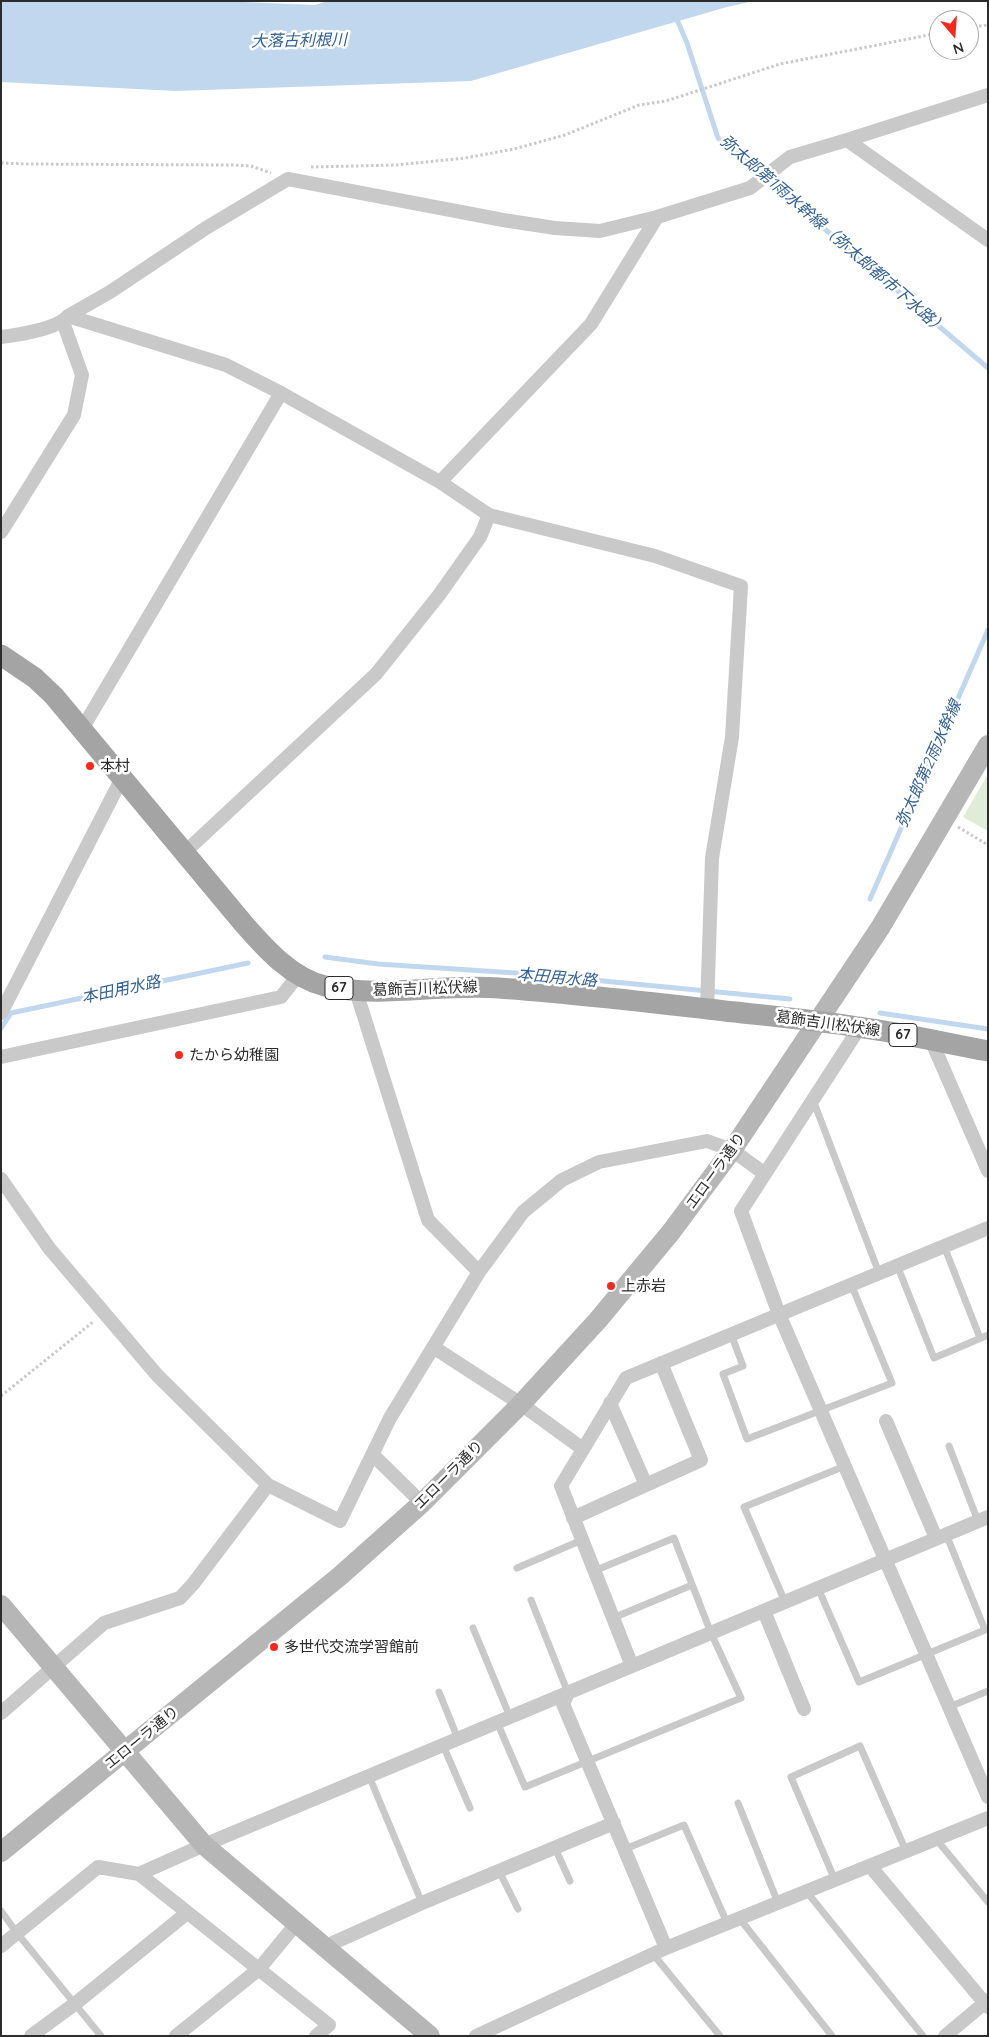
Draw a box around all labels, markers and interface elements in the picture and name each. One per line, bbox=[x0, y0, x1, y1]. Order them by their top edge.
north arrow bbox=[929, 10, 979, 60]
water label: 大落古利根川 bbox=[251, 31, 347, 51]
text: N bbox=[951, 38, 966, 58]
water label: 弥太郎第1雨水幹線（弥太郎都市下水路） bbox=[716, 131, 950, 339]
water label: 弥太郎第2雨水幹線 bbox=[892, 698, 966, 830]
place label: 本村 bbox=[100, 757, 130, 775]
marker: 本村 bbox=[84, 760, 96, 772]
water label: 本田用水路 bbox=[516, 965, 598, 991]
water label: 本田用水路 bbox=[80, 972, 162, 1008]
road number: 67 bbox=[325, 976, 353, 1000]
street label: 葛飾吉川松伏線 bbox=[372, 978, 478, 1000]
street label: 葛飾吉川松伏線 bbox=[775, 1008, 881, 1040]
road number: 67 bbox=[889, 1024, 917, 1046]
place label: たから幼稚園 bbox=[189, 1046, 279, 1064]
marker: たから幼稚園 bbox=[173, 1049, 185, 1061]
street label: エローラ通り bbox=[682, 1129, 750, 1213]
place label: 上赤岩 bbox=[621, 1277, 666, 1295]
marker: 上赤岩 bbox=[605, 1280, 617, 1292]
street label: エローラ通り bbox=[411, 1437, 487, 1513]
place label: 多世代交流学習館前 bbox=[284, 1638, 419, 1656]
marker: 多世代交流学習館前 bbox=[268, 1641, 280, 1653]
street label: エローラ通り bbox=[101, 1703, 183, 1773]

